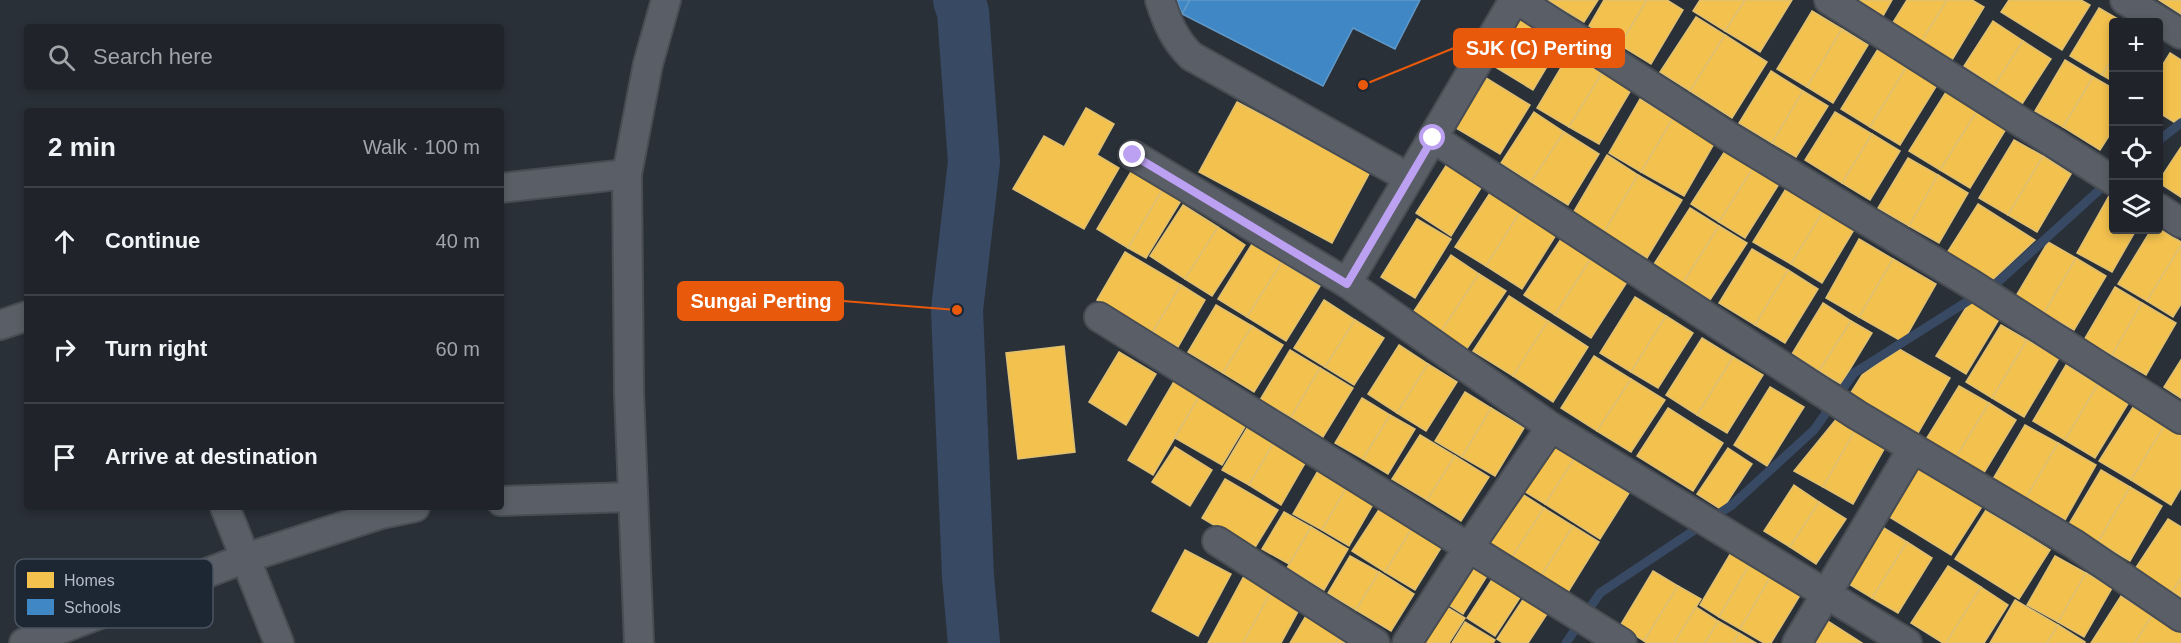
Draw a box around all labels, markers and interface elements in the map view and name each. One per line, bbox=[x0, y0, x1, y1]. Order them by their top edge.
map controls bbox=[2109, 18, 2163, 234]
button: + bbox=[2109, 18, 2163, 72]
search box bbox=[24, 24, 504, 90]
callout: SJK (C) Perting bbox=[1454, 29, 1624, 67]
text: SJK (C) Perting bbox=[1466, 37, 1612, 59]
icon: search bbox=[45, 41, 78, 74]
text: Search here bbox=[93, 44, 213, 69]
button: − bbox=[2109, 72, 2163, 126]
route start bbox=[1419, 124, 1445, 150]
button: locate bbox=[2109, 126, 2163, 180]
text: 2 min bbox=[48, 132, 116, 162]
text: Walk · 100 m bbox=[363, 136, 480, 158]
route end bbox=[1119, 141, 1145, 167]
button: layers bbox=[2109, 180, 2163, 234]
icon: ahead bbox=[48, 225, 81, 258]
text: Continue bbox=[105, 228, 200, 253]
text: 40 m bbox=[436, 230, 480, 252]
callout: Sungai Perting bbox=[678, 282, 843, 320]
text: Sungai Perting bbox=[690, 290, 832, 312]
icon: right bbox=[48, 333, 81, 366]
text: Turn right bbox=[105, 336, 207, 361]
text: 60 m bbox=[436, 338, 480, 360]
icon: arrive bbox=[48, 441, 81, 474]
text: Arrive at destination bbox=[105, 444, 318, 469]
legend bbox=[15, 559, 213, 628]
text: Homes bbox=[64, 572, 115, 589]
text: Schools bbox=[64, 599, 121, 616]

